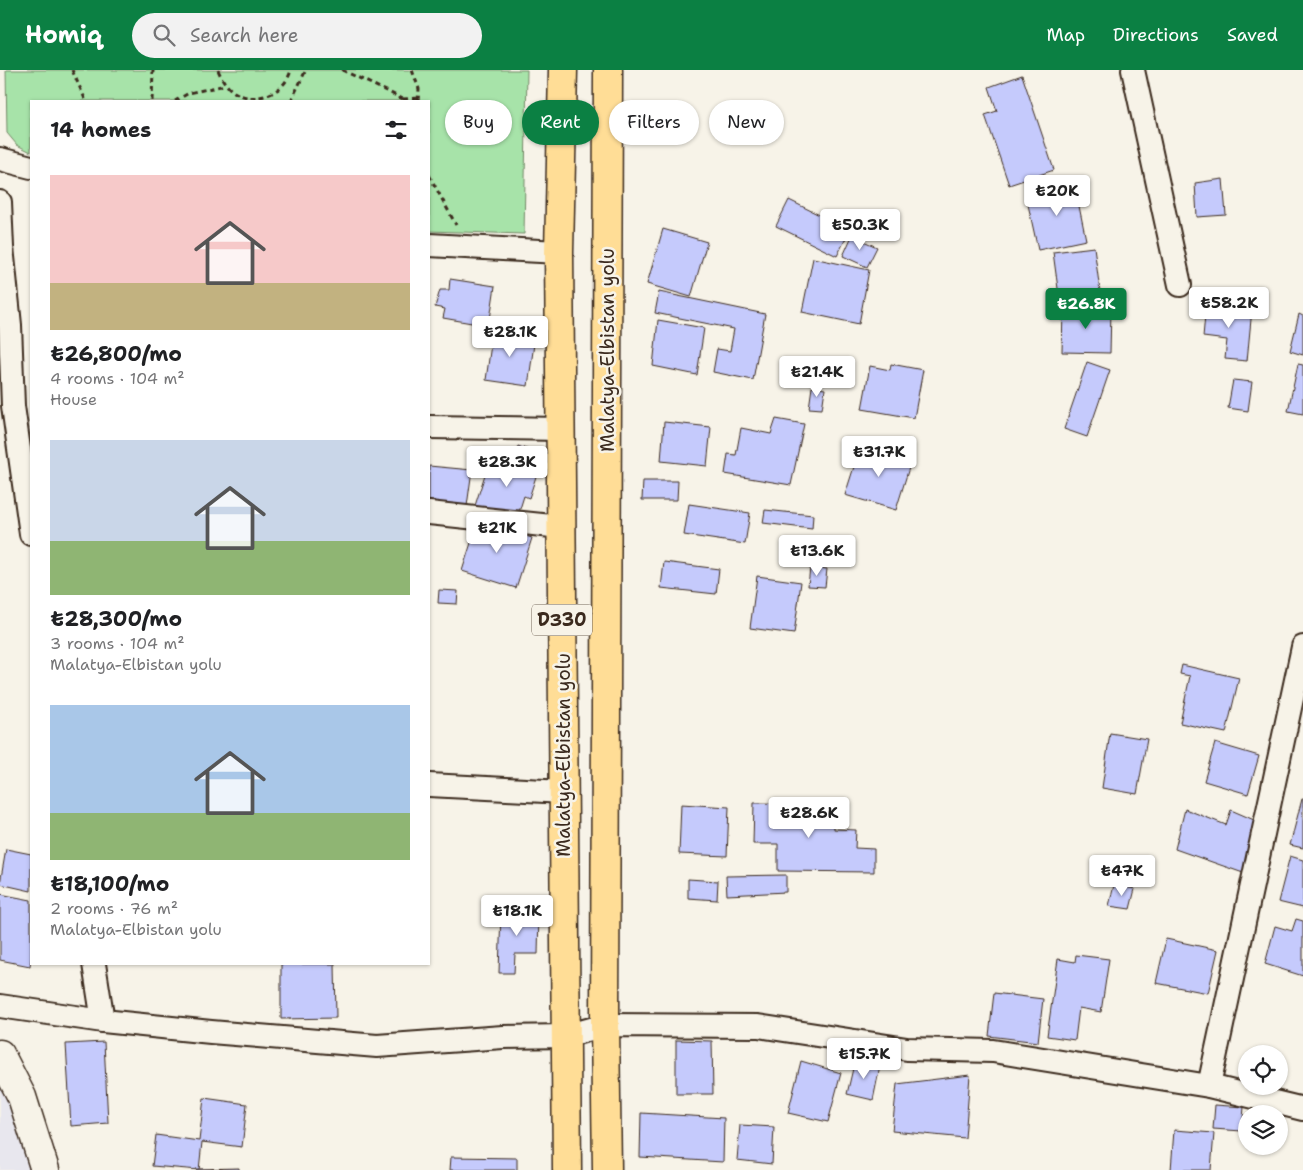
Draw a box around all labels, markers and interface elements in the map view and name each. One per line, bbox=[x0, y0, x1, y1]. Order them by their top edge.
search box bbox=[132, 13, 482, 58]
text: Homiq bbox=[25, 19, 102, 51]
icon: search bbox=[150, 21, 178, 49]
text: Search here bbox=[190, 23, 299, 48]
text: Map bbox=[1047, 23, 1085, 47]
text: Directions bbox=[1113, 23, 1199, 47]
text: Saved bbox=[1227, 23, 1278, 47]
chip: Buy bbox=[445, 100, 512, 145]
chip: Rent bbox=[522, 100, 599, 145]
chip: Filters bbox=[609, 100, 699, 145]
chip: New bbox=[709, 100, 784, 145]
text: 14 homes bbox=[50, 116, 151, 144]
icon: filters bbox=[382, 116, 410, 144]
pin: ₺20K bbox=[1027, 174, 1087, 217]
text: ₺20K bbox=[1035, 180, 1079, 201]
icon: home bbox=[185, 208, 275, 298]
pin: ₺50.3K bbox=[819, 208, 901, 251]
text: ₺50.3K bbox=[831, 214, 889, 235]
street label: Malatya-Elbistan yolu bbox=[595, 248, 620, 452]
pin: ₺58.2K bbox=[1188, 286, 1270, 329]
pin: ₺26.8K bbox=[1045, 288, 1127, 330]
text: ₺58.2K bbox=[1200, 292, 1258, 313]
text: ₺26.8K bbox=[1057, 293, 1116, 314]
pin: ₺28.1K bbox=[469, 316, 551, 358]
text: ₺28.1K bbox=[483, 321, 537, 342]
text: ₺26,800/mo bbox=[50, 340, 182, 368]
pin: ₺21.4K bbox=[776, 356, 858, 398]
text: ₺21.4K bbox=[790, 361, 844, 382]
text: 4 rooms · 104 m² bbox=[50, 368, 185, 389]
text: House bbox=[50, 389, 97, 410]
pin: ₺31.7K bbox=[838, 436, 920, 478]
text: ₺31.7K bbox=[853, 441, 905, 462]
pin: ₺28.3K bbox=[466, 446, 548, 488]
text: ₺28.3K bbox=[477, 451, 537, 472]
icon: home bbox=[185, 473, 275, 563]
pin: ₺21K bbox=[467, 512, 527, 554]
text: ₺21K bbox=[477, 517, 517, 538]
pin: ₺13.6K bbox=[776, 534, 858, 577]
text: ₺13.6K bbox=[790, 540, 844, 561]
road number: D330 bbox=[532, 604, 592, 636]
text: ₺28,300/mo bbox=[50, 605, 182, 633]
text: 3 rooms · 104 m² bbox=[50, 633, 185, 654]
street label: Malatya-Elbistan yolu bbox=[551, 653, 576, 857]
text: Malatya-Elbistan yolu bbox=[50, 654, 222, 675]
icon: home bbox=[185, 738, 275, 828]
pin: ₺28.6K bbox=[768, 796, 850, 839]
text: ₺28.6K bbox=[780, 802, 839, 823]
pin: ₺47K bbox=[1092, 854, 1152, 897]
text: ₺47K bbox=[1100, 860, 1144, 881]
text: ₺18,100/mo bbox=[50, 870, 169, 898]
pin: ₺18.1K bbox=[476, 894, 558, 937]
text: 2 rooms · 76 m² bbox=[50, 898, 178, 919]
text: ₺18.1K bbox=[492, 900, 542, 921]
text: Malatya-Elbistan yolu bbox=[50, 919, 222, 940]
pin: ₺15.7K bbox=[823, 1038, 905, 1080]
text: ₺15.7K bbox=[838, 1043, 890, 1064]
map controls bbox=[1238, 1045, 1288, 1155]
button: locate bbox=[1238, 1045, 1288, 1095]
button: layers bbox=[1238, 1105, 1288, 1155]

